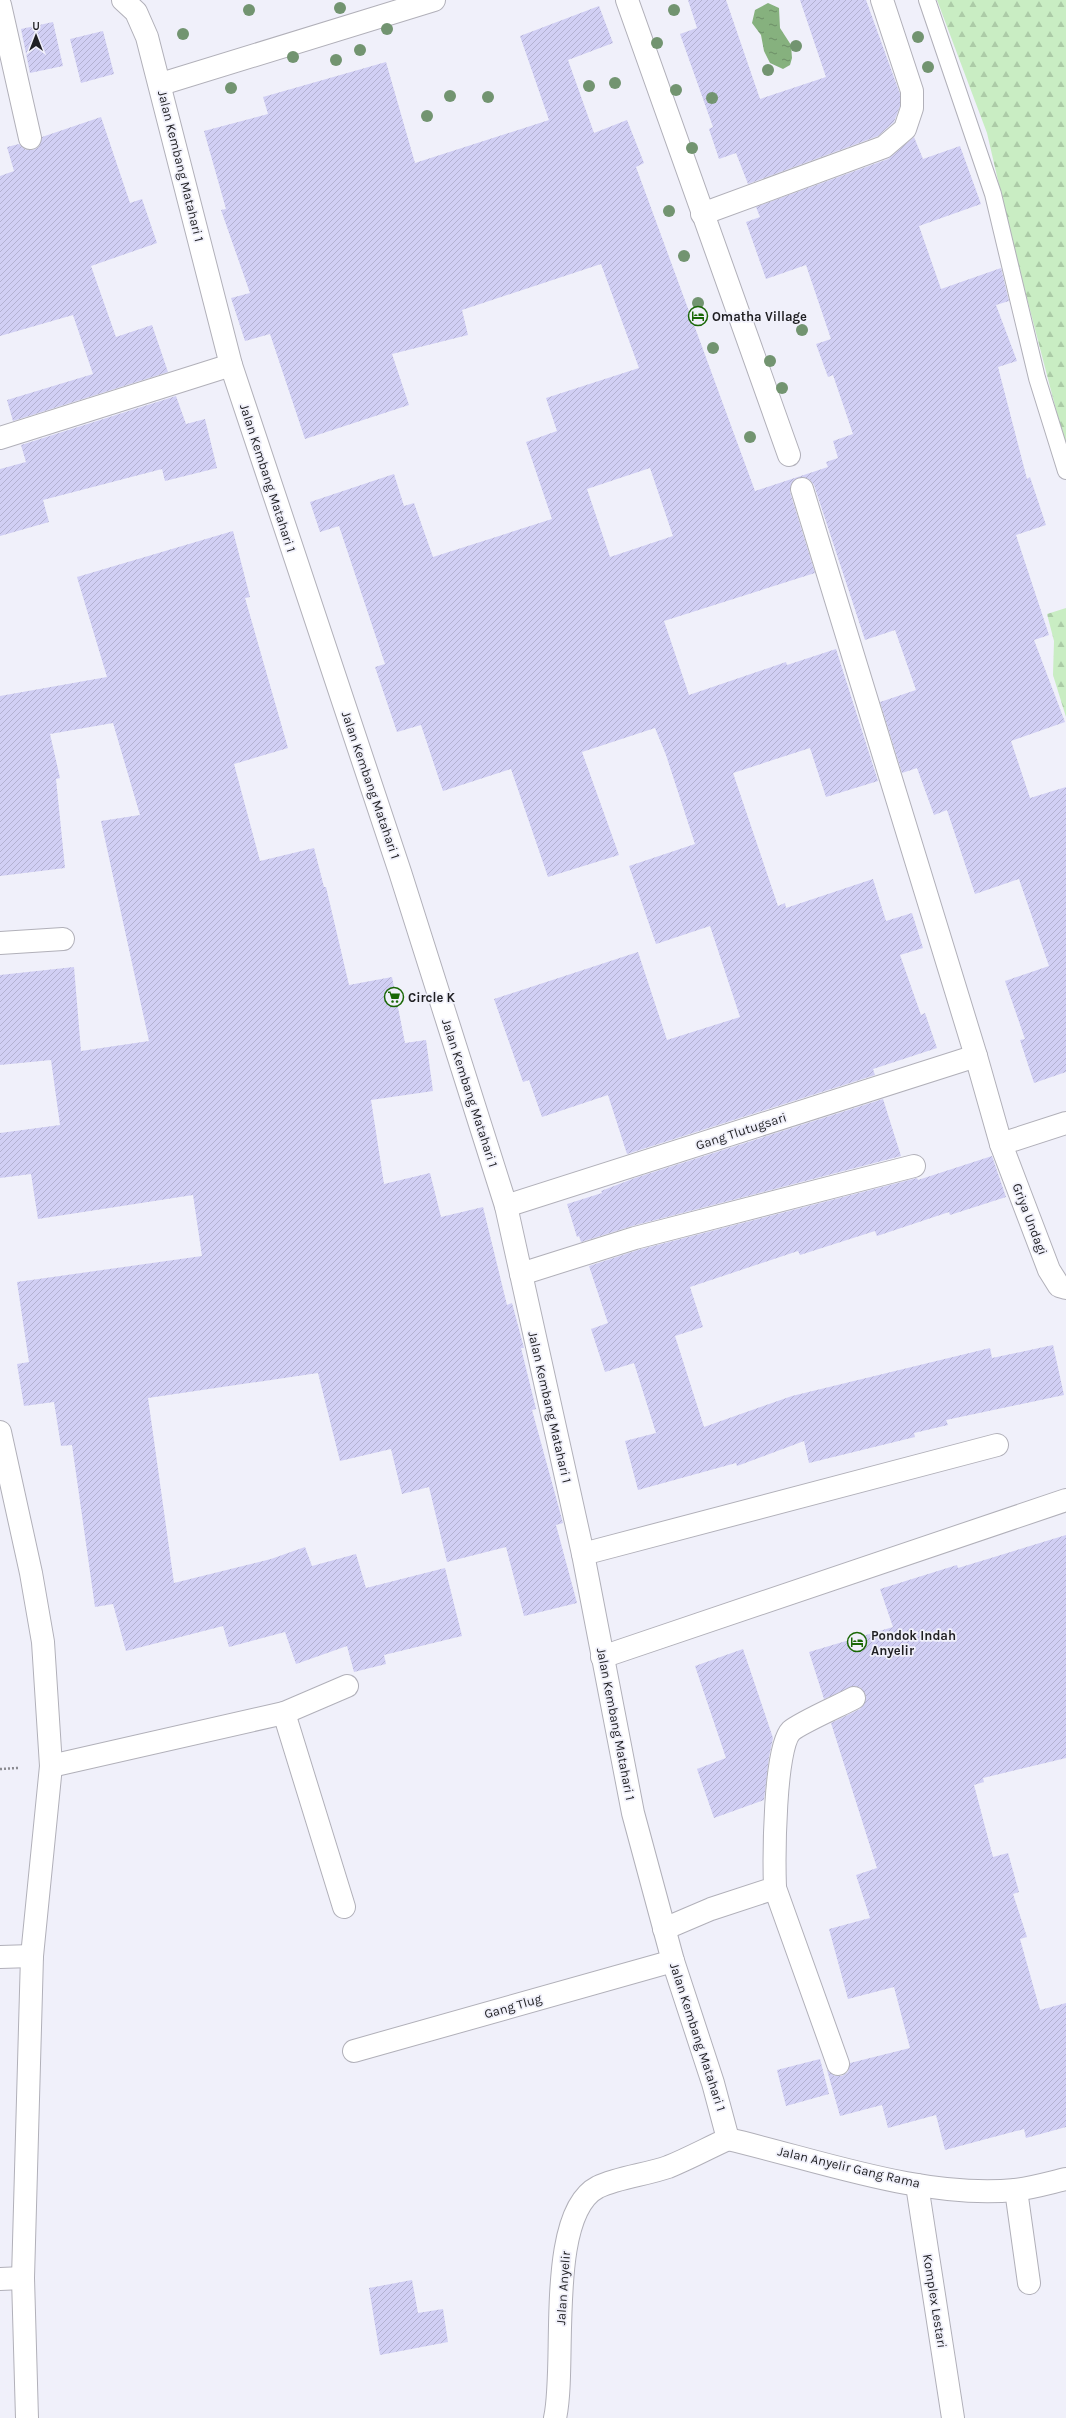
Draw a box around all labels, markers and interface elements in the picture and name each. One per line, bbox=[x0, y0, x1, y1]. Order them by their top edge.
north arrow bbox=[16, 16, 56, 56]
text: U bbox=[32, 20, 40, 33]
street label: Jalan Kembang Matahari 1 bbox=[155, 89, 207, 243]
hotel icon: Omatha Village bbox=[687, 305, 709, 327]
place label: Omatha Village bbox=[712, 309, 807, 324]
street label: Jalan Kembang Matahari 1 bbox=[237, 402, 299, 554]
street label: Jalan Kembang Matahari 1 bbox=[339, 709, 403, 861]
supermarket icon: Circle K bbox=[383, 986, 405, 1008]
place label: Circle K bbox=[408, 990, 456, 1005]
street label: Jalan Kembang Matahari 1 bbox=[439, 1017, 501, 1169]
street label: Gang Tlutugsari bbox=[694, 1109, 788, 1153]
street label: Griya Undagi bbox=[1009, 1181, 1051, 1257]
street label: Jalan Kembang Matahari 1 bbox=[525, 1330, 575, 1484]
place label: Pondok Indah Anyelir bbox=[871, 1628, 956, 1658]
hotel icon: Pondok Indah Anyelir bbox=[846, 1631, 868, 1653]
street label: Jalan Kembang Matahari 1 bbox=[594, 1646, 638, 1802]
street label: Jalan Kembang Matahari 1 bbox=[667, 1961, 729, 2113]
street label: Gang Tlug bbox=[482, 1990, 544, 2021]
street label: Jalan Anyelir Gang Rama bbox=[776, 2143, 922, 2191]
street label: Jalan Anyelir bbox=[553, 2250, 573, 2326]
street label: Komplex Lestari bbox=[920, 2253, 950, 2349]

